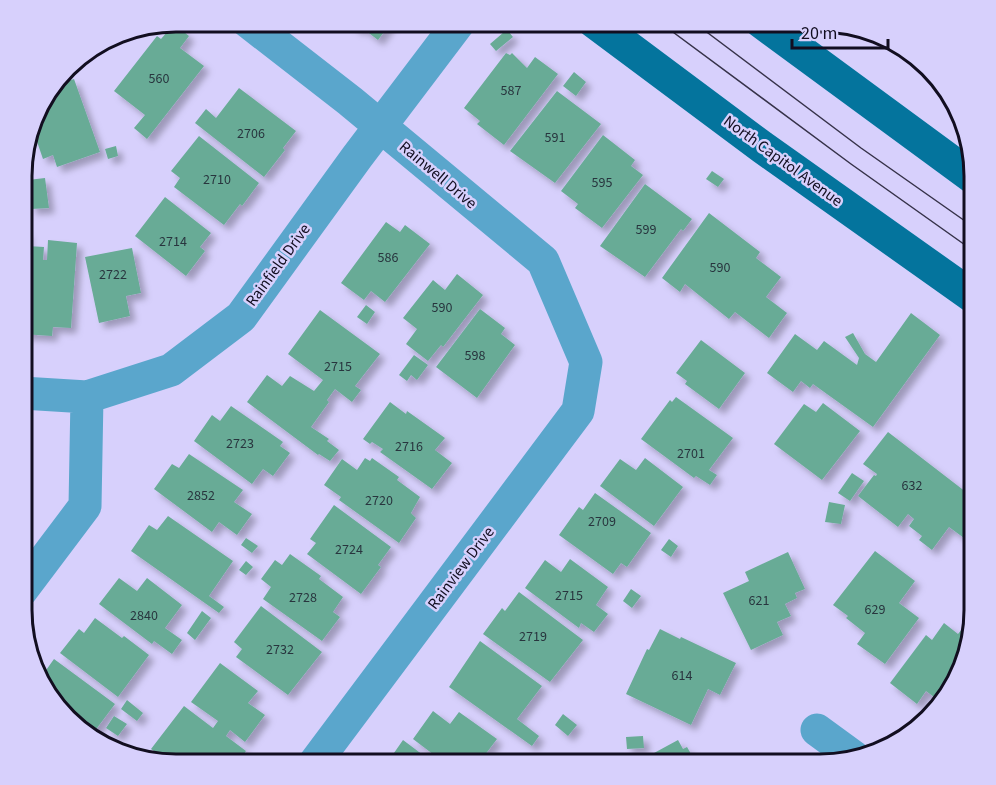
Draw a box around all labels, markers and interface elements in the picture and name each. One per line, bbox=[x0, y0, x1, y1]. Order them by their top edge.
scale bar bbox=[792, 12, 888, 50]
text: 20 m bbox=[801, 21, 837, 46]
house number: 560 bbox=[149, 69, 169, 89]
house number: 587 bbox=[501, 81, 521, 101]
street label: North Capitol Avenue bbox=[719, 110, 847, 212]
house number: 2706 bbox=[237, 124, 265, 144]
house number: 591 bbox=[545, 128, 565, 148]
street label: Rainwell Drive bbox=[394, 136, 482, 214]
house number: 2710 bbox=[203, 170, 231, 190]
house number: 595 bbox=[592, 173, 612, 193]
street label: Rainfield Drive bbox=[241, 219, 315, 311]
house number: 599 bbox=[636, 220, 656, 240]
house number: 2714 bbox=[159, 232, 187, 252]
house number: 586 bbox=[378, 248, 398, 268]
house number: 590 bbox=[710, 258, 730, 278]
house number: 2722 bbox=[99, 265, 127, 285]
house number: 590 bbox=[432, 298, 452, 318]
house number: 598 bbox=[465, 346, 485, 366]
house number: 2715 bbox=[324, 357, 352, 377]
house number: 2723 bbox=[226, 434, 254, 454]
house number: 2716 bbox=[395, 437, 423, 457]
house number: 2701 bbox=[677, 444, 705, 464]
house number: 632 bbox=[902, 476, 922, 496]
house number: 2852 bbox=[187, 486, 215, 506]
house number: 2720 bbox=[365, 491, 393, 511]
house number: 2709 bbox=[588, 512, 616, 532]
street label: Rainview Drive bbox=[423, 522, 499, 614]
house number: 2724 bbox=[335, 540, 363, 560]
house number: 2715 bbox=[555, 586, 583, 606]
house number: 2728 bbox=[289, 588, 317, 608]
house number: 621 bbox=[749, 591, 769, 611]
house number: 629 bbox=[865, 600, 885, 620]
house number: 2840 bbox=[130, 606, 158, 626]
house number: 2719 bbox=[519, 627, 547, 647]
house number: 2732 bbox=[266, 640, 294, 660]
house number: 614 bbox=[672, 666, 692, 686]

